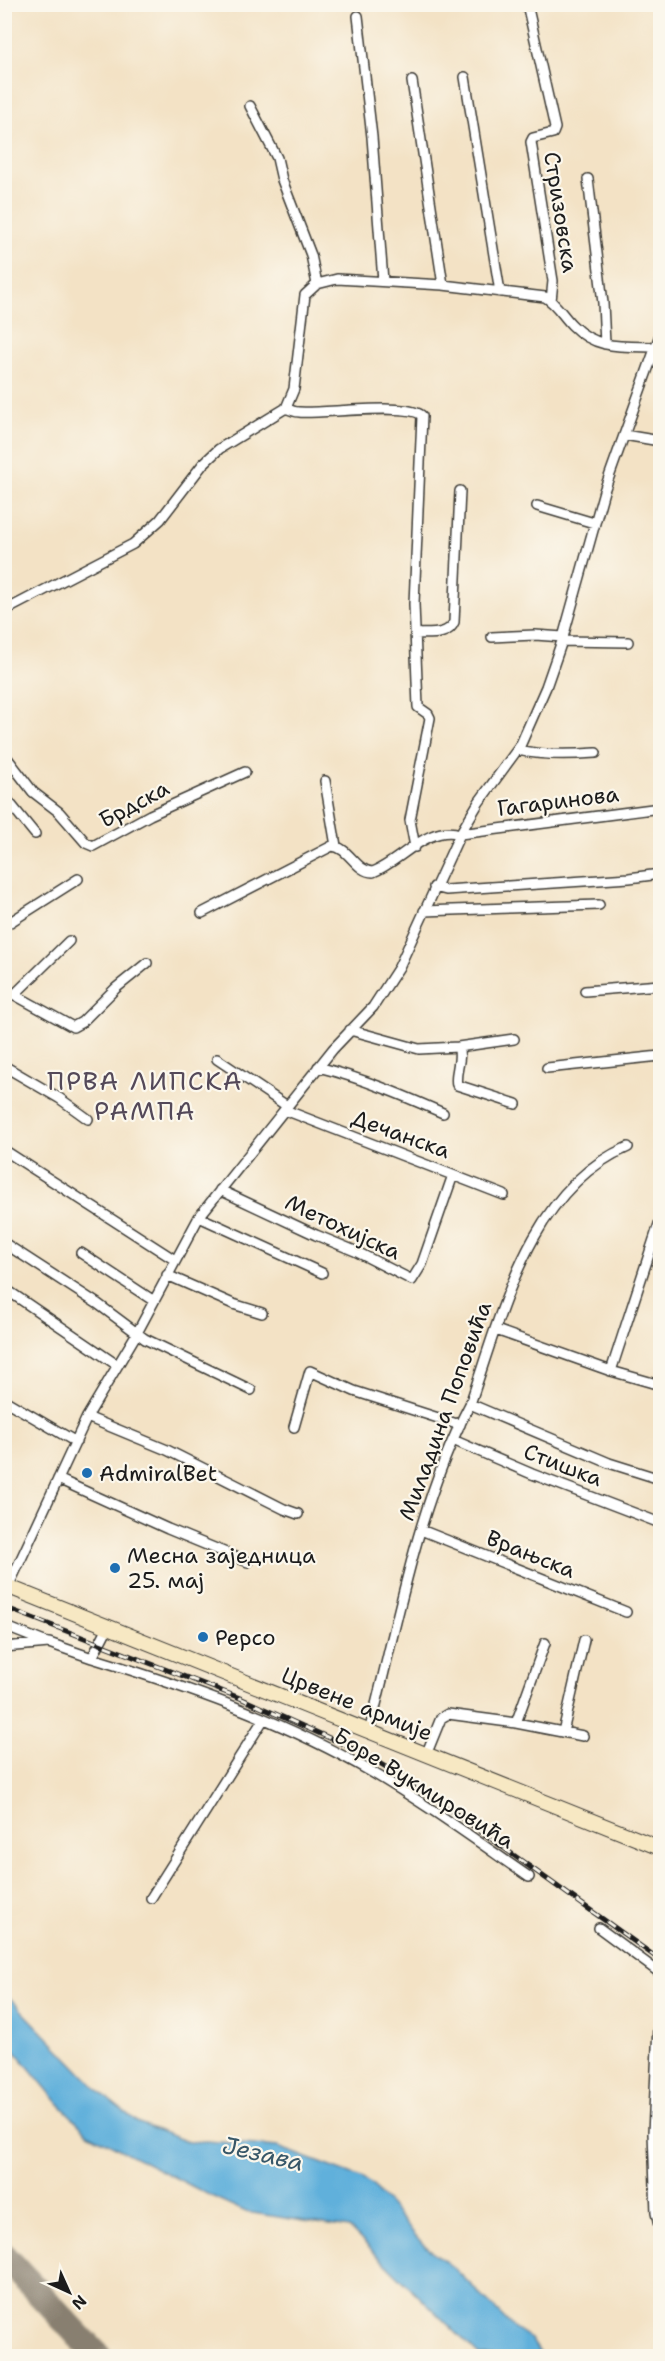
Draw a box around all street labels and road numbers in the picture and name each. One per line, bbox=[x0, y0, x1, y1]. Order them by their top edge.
street label: Стризовска bbox=[537, 149, 585, 275]
street label: Брдска bbox=[94, 773, 174, 835]
street label: Гагаринова bbox=[495, 779, 621, 823]
street label: Дечанска bbox=[348, 1103, 454, 1165]
street label: Метохијска bbox=[281, 1188, 406, 1266]
street label: Миладина Поповића bbox=[392, 1297, 498, 1525]
street label: Стишка bbox=[520, 1437, 607, 1493]
street label: Врањска bbox=[482, 1523, 580, 1585]
street label: Црвене армије bbox=[277, 1660, 437, 1748]
street label: Боре Вукмировића bbox=[328, 1721, 520, 1855]

